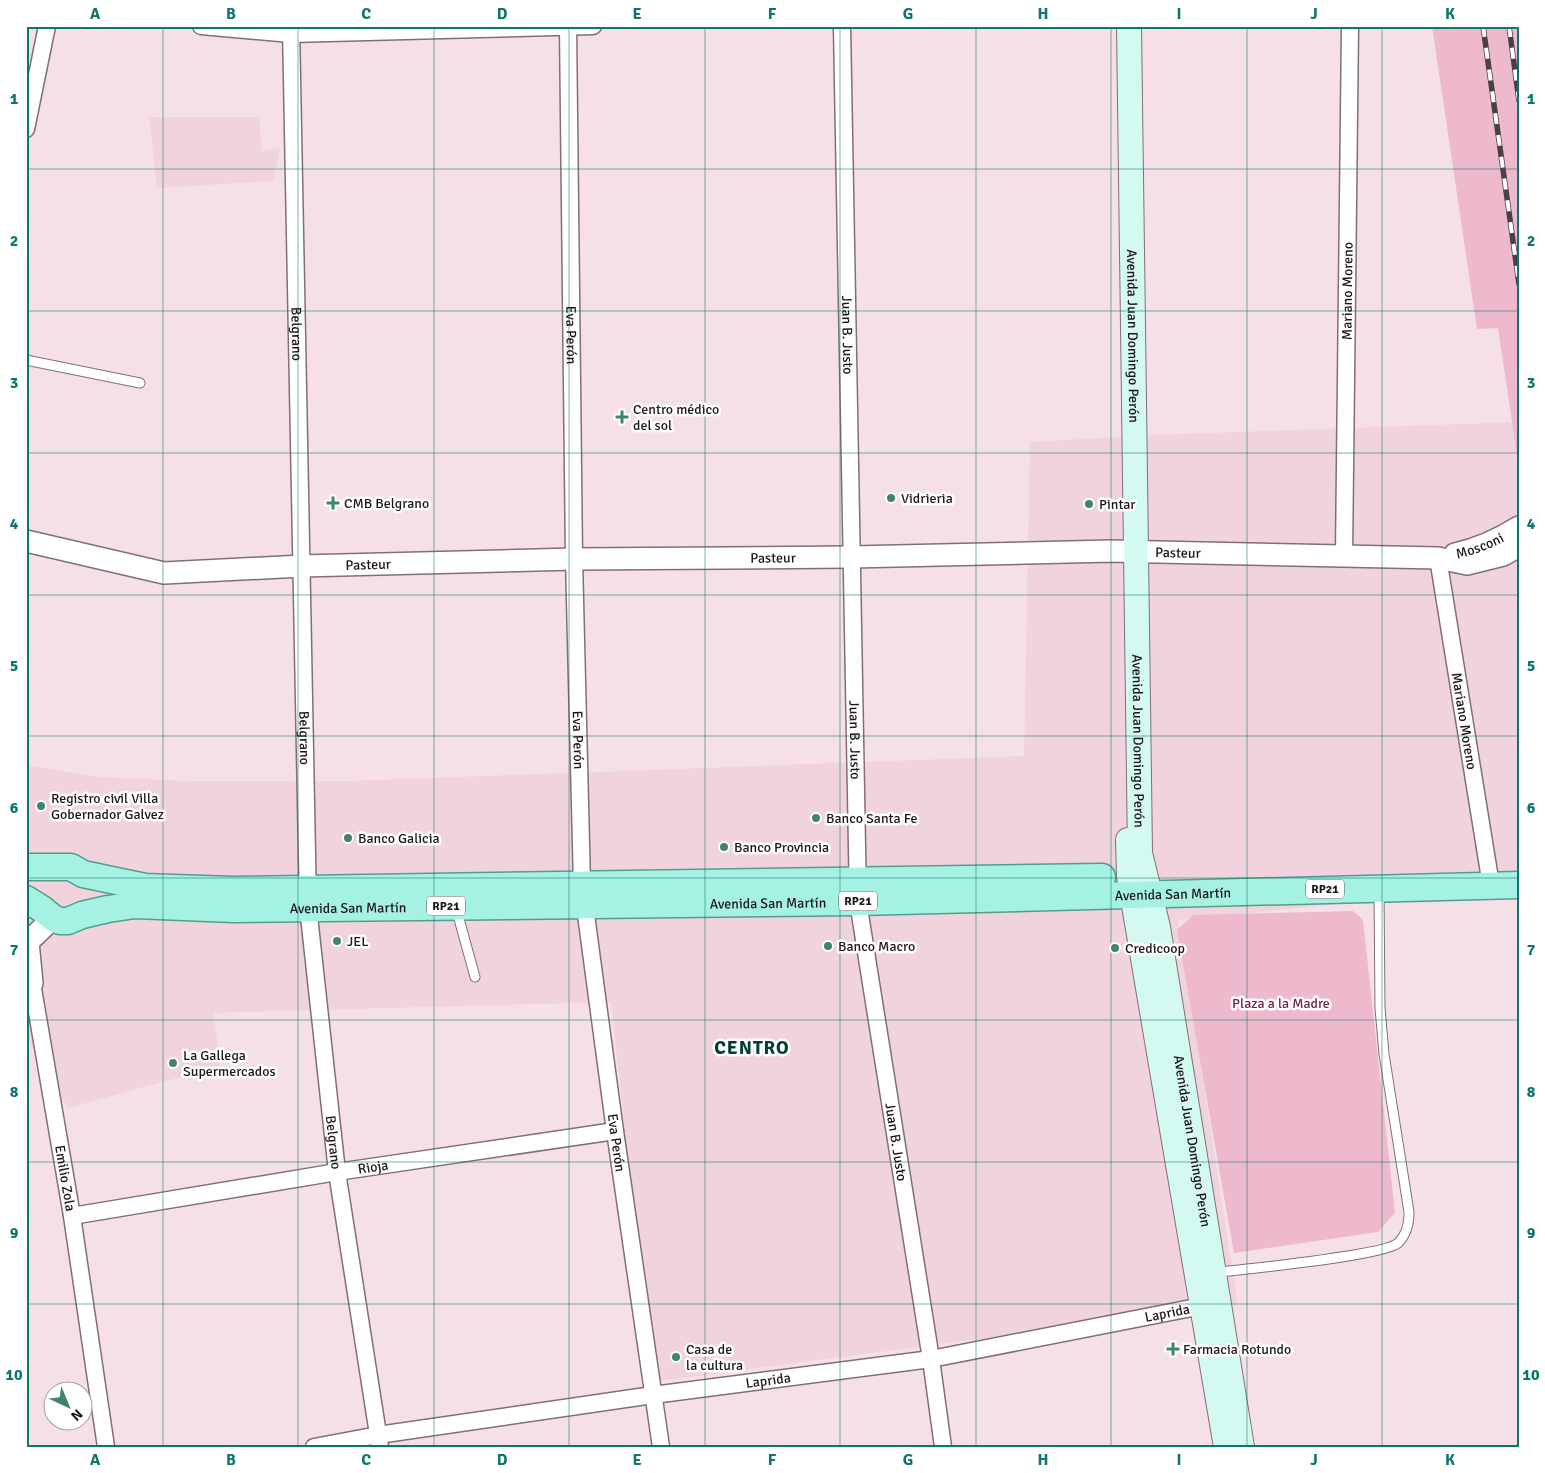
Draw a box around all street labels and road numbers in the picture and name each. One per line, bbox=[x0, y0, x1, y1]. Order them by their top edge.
street label: Mariano Moreno bbox=[1338, 242, 1356, 340]
street label: Avenida Juan Domingo Perón bbox=[1123, 249, 1143, 423]
street label: Juan B. Justo bbox=[838, 295, 857, 375]
street label: Eva Perón bbox=[563, 306, 580, 364]
street label: Belgrano bbox=[288, 307, 306, 361]
street label: Mosconi bbox=[1454, 529, 1507, 562]
street label: Pasteur bbox=[1155, 543, 1202, 561]
street label: Pasteur bbox=[750, 549, 797, 566]
street label: Pasteur bbox=[345, 555, 392, 573]
street label: Avenida Juan Domingo Perón bbox=[1129, 654, 1148, 828]
street label: Mariano Moreno bbox=[1448, 671, 1481, 771]
street label: Juan B. Justo bbox=[846, 700, 864, 780]
street label: Eva Perón bbox=[569, 710, 588, 769]
street label: Belgrano bbox=[296, 711, 314, 765]
road number: RP21 bbox=[1306, 880, 1344, 899]
street label: Avenida San Martín bbox=[1114, 884, 1231, 904]
road number: RP21 bbox=[839, 891, 877, 910]
street label: Avenida San Martín bbox=[710, 894, 826, 912]
road number: RP21 bbox=[427, 896, 465, 916]
street label: Avenida San Martín bbox=[290, 899, 406, 917]
street label: Avenida Juan Domingo Perón bbox=[1170, 1054, 1215, 1228]
street label: Juan B. Justo bbox=[882, 1101, 911, 1182]
street label: Eva Perón bbox=[604, 1112, 629, 1173]
street label: Belgrano bbox=[322, 1115, 345, 1170]
street label: Emilio Zola bbox=[51, 1144, 80, 1213]
street label: Rioja bbox=[357, 1156, 389, 1177]
street label: Laprida bbox=[1143, 1300, 1191, 1325]
street label: Laprida bbox=[744, 1369, 792, 1391]

